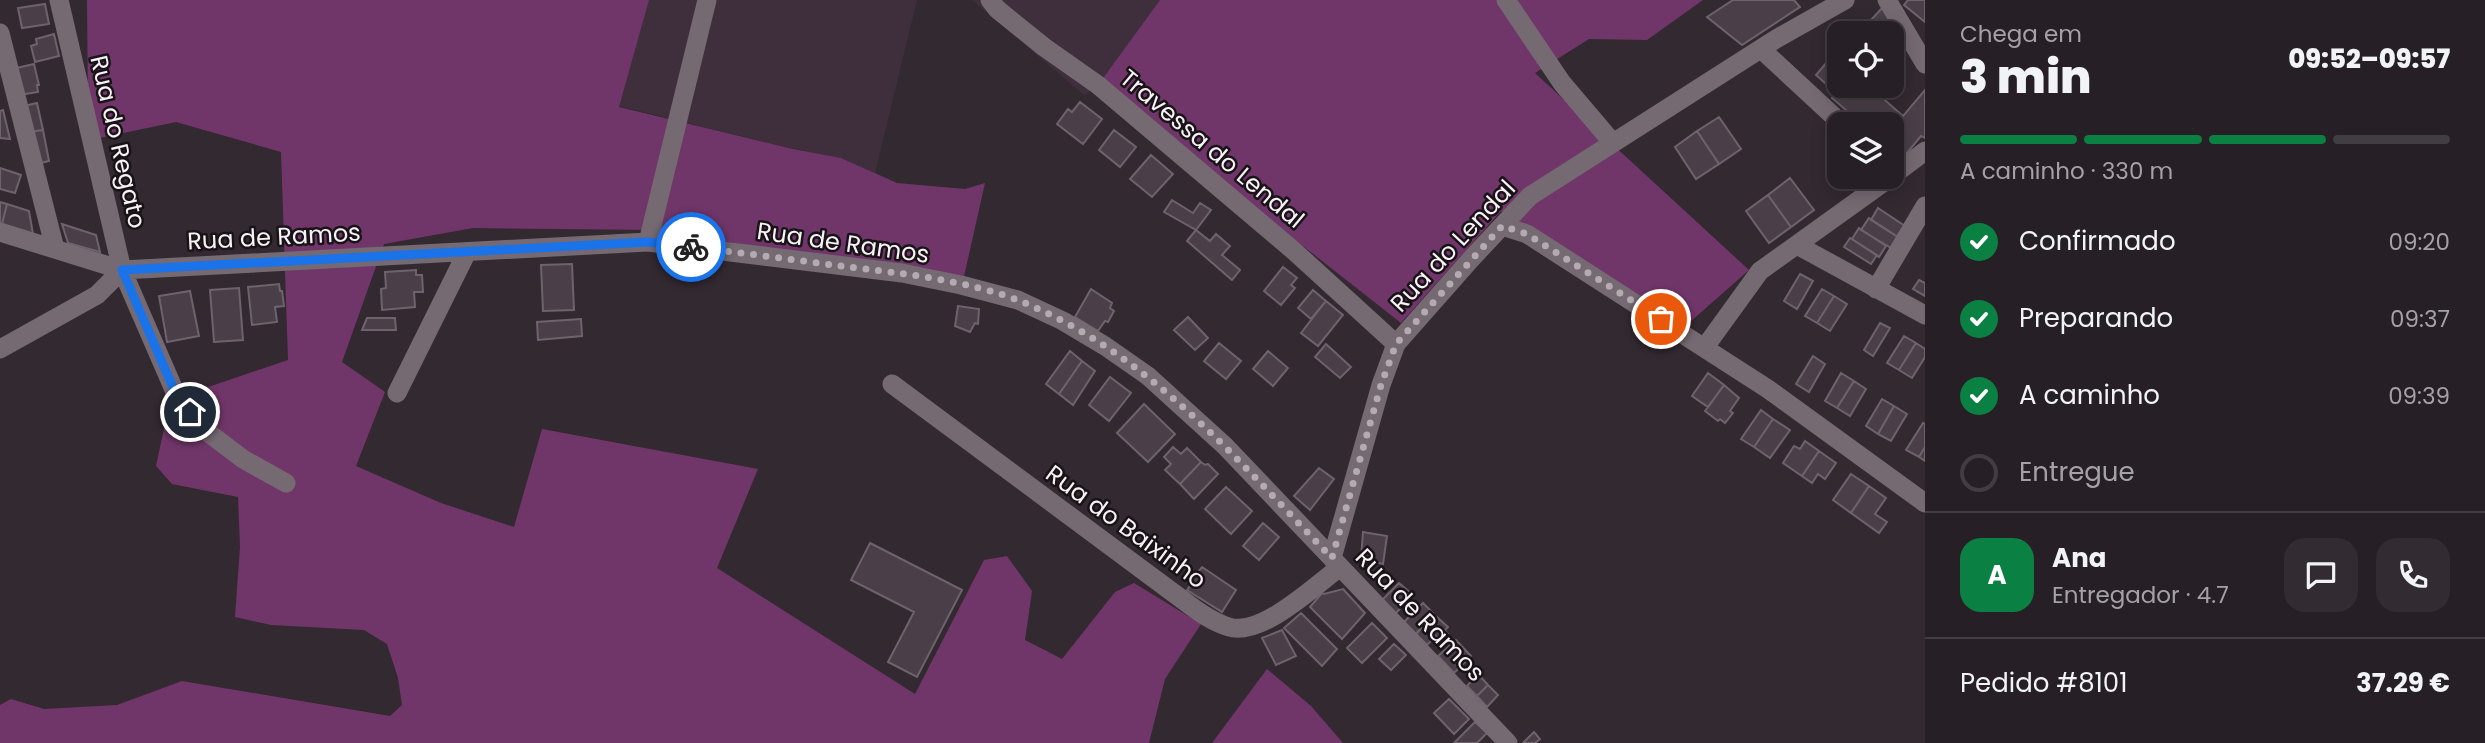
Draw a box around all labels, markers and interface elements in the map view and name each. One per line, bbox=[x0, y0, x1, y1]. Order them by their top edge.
text: Chega em bbox=[1960, 18, 2082, 50]
map controls bbox=[1827, 21, 1904, 189]
button: locate bbox=[1827, 21, 1904, 98]
text: 09:52–09:57 bbox=[2288, 41, 2450, 77]
text: 3 min bbox=[1960, 45, 2092, 109]
street label: Rua do Regato bbox=[83, 52, 154, 232]
street label: Travessa do Lendal bbox=[1113, 62, 1311, 236]
button: layers bbox=[1827, 112, 1904, 189]
text: A caminho · 330 m bbox=[1960, 155, 2173, 187]
street label: Rua do Lendal bbox=[1383, 172, 1523, 319]
courier bbox=[656, 212, 726, 282]
street label: Rua de Ramos bbox=[755, 214, 931, 271]
street label: Rua de Ramos bbox=[186, 215, 361, 258]
icon: check bbox=[1960, 223, 1998, 261]
text: Confirmado bbox=[2019, 223, 2176, 259]
text: 09:20 bbox=[2388, 226, 2450, 258]
icon: bike bbox=[672, 228, 710, 266]
pin bbox=[1631, 289, 1691, 349]
icon: bag bbox=[1642, 300, 1680, 338]
icon: check bbox=[1960, 300, 1998, 338]
text: Preparando bbox=[2019, 300, 2173, 336]
text: 09:37 bbox=[2390, 303, 2450, 335]
icon: check bbox=[1960, 377, 1998, 415]
text: A caminho bbox=[2019, 377, 2160, 413]
text: 09:39 bbox=[2388, 380, 2450, 412]
pin bbox=[160, 382, 220, 442]
icon: home bbox=[171, 393, 209, 431]
text: Entregue bbox=[2019, 454, 2135, 490]
street label: Rua do Baixinho bbox=[1039, 457, 1213, 596]
button: chat bbox=[2284, 538, 2358, 612]
button: phone bbox=[2376, 538, 2450, 612]
text: Ana bbox=[2052, 540, 2106, 576]
street label: Rua de Ramos bbox=[1348, 541, 1493, 689]
text: A bbox=[1987, 557, 2007, 593]
text: Entregador · 4.7 bbox=[2052, 579, 2229, 611]
text: Pedido #8101 bbox=[1960, 665, 2128, 701]
text: 37.29 € bbox=[2356, 665, 2450, 701]

